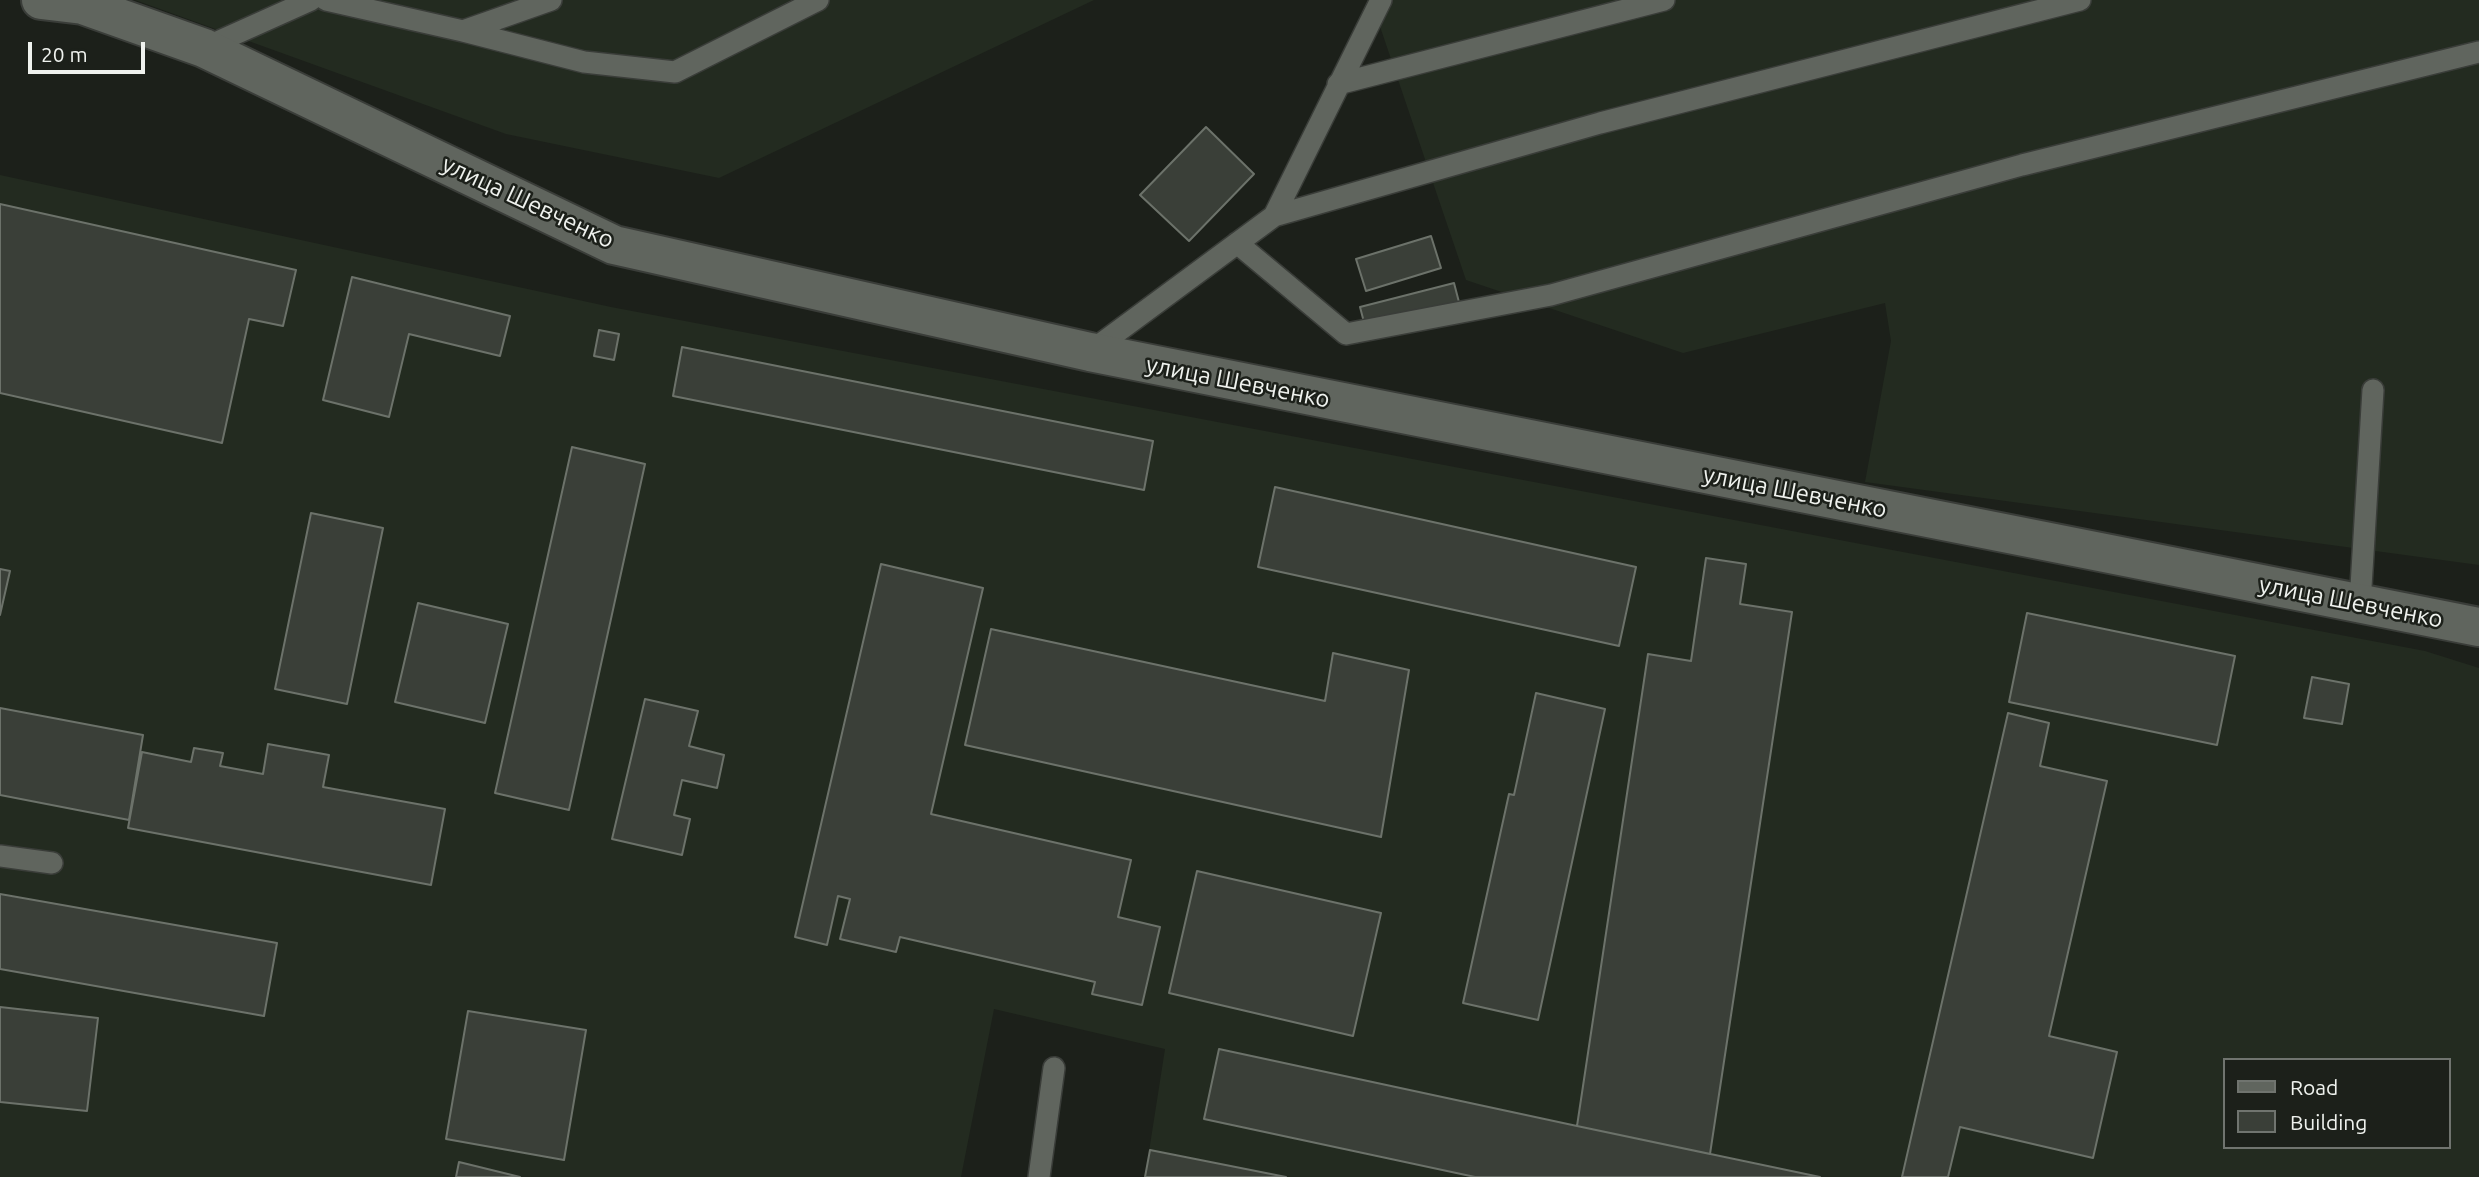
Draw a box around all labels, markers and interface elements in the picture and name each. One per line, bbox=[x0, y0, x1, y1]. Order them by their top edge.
scale bar bbox=[32, 28, 149, 72]
text: 20 m bbox=[41, 42, 88, 66]
street label: улица Шевченко bbox=[437, 149, 619, 255]
street label: улица Шевченко bbox=[1144, 350, 1332, 414]
street label: улица Шевченко bbox=[1701, 460, 1889, 524]
street label: улица Шевченко bbox=[2257, 570, 2445, 634]
legend bbox=[2224, 1058, 2451, 1149]
text: Road bbox=[2290, 1075, 2338, 1099]
text: Building bbox=[2290, 1110, 2367, 1134]

